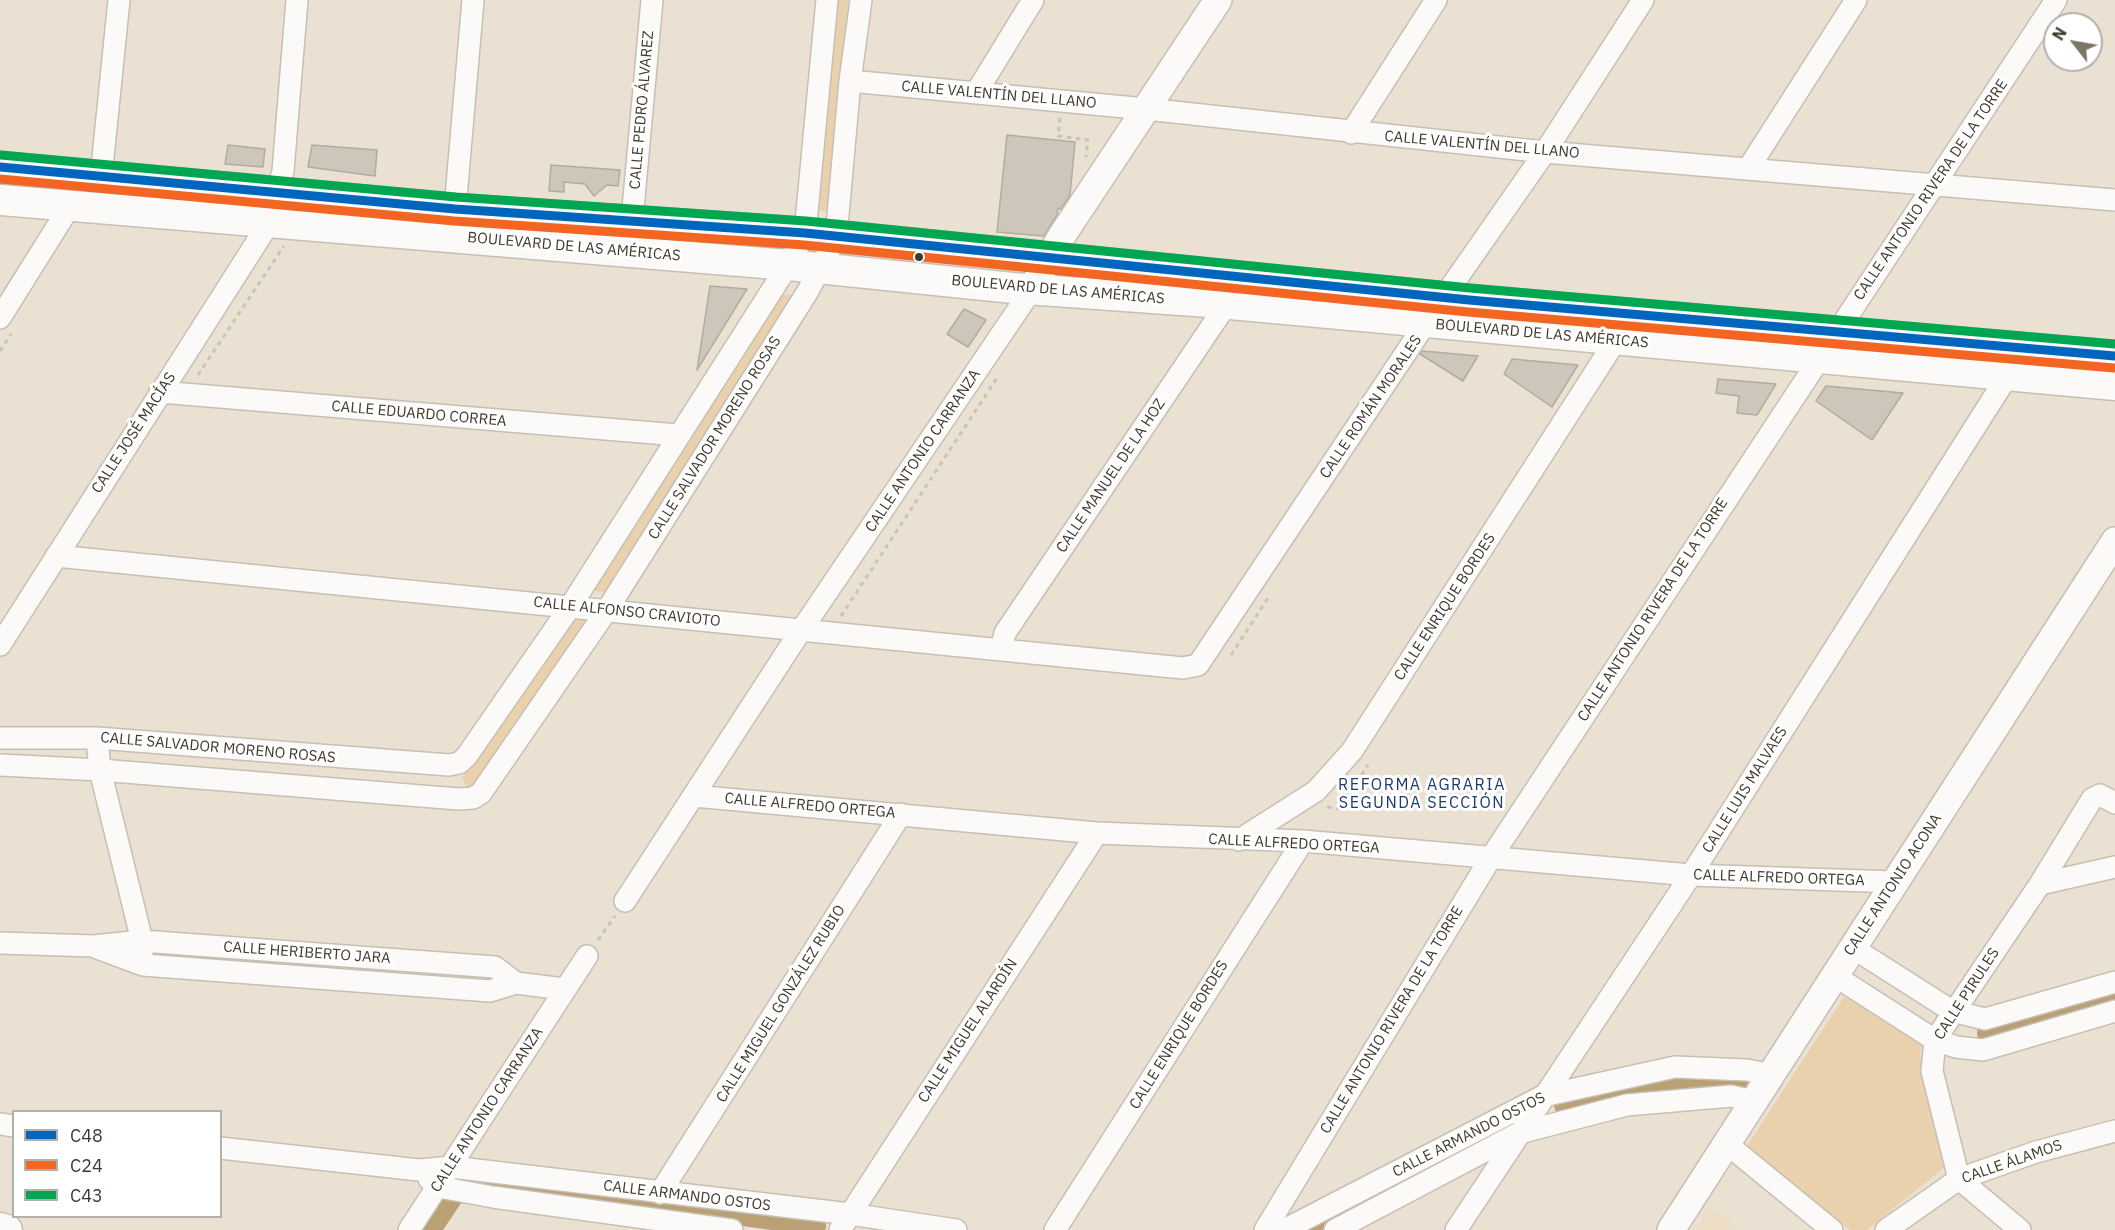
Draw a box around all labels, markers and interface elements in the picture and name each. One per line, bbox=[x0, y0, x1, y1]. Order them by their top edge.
north arrow bbox=[2043, 12, 2103, 72]
text: N bbox=[2048, 24, 2071, 44]
street label: CALLE PEDRO ÁLVAREZ bbox=[626, 30, 658, 190]
street label: CALLE ANTONIO RIVERA DE LA TORRE bbox=[1850, 76, 2012, 304]
street label: CALLE VALENTÍN DEL LLANO bbox=[901, 77, 1097, 113]
street label: CALLE VALENTÍN DEL LLANO bbox=[1384, 127, 1580, 163]
street label: BOULEVARD DE LAS AMÉRICAS bbox=[467, 229, 681, 265]
unlabelled marker bbox=[913, 251, 925, 263]
street label: BOULEVARD DE LAS AMÉRICAS bbox=[951, 272, 1165, 308]
street label: BOULEVARD DE LAS AMÉRICAS bbox=[1435, 316, 1649, 352]
street label: CALLE ROMÁN MORALES bbox=[1316, 332, 1426, 482]
street label: CALLE SALVADOR MORENO ROSAS bbox=[645, 333, 785, 543]
street label: CALLE ANTONIO CARRANZA bbox=[862, 366, 984, 536]
street label: CALLE JOSÉ MACÍAS bbox=[88, 369, 180, 497]
street label: CALLE MANUEL DE LA HOZ bbox=[1053, 396, 1169, 556]
street label: CALLE EDUARDO CORREA bbox=[331, 397, 507, 431]
street label: CALLE ANTONIO RIVERA DE LA TORRE bbox=[1574, 495, 1732, 725]
street label: CALLE ENRIQUE BORDES bbox=[1391, 530, 1499, 684]
street label: CALLE ALFONSO CRAVIOTO bbox=[533, 593, 721, 631]
street label: CALLE LUIS MALVAES bbox=[1699, 723, 1791, 857]
street label: CALLE SALVADOR MORENO ROSAS bbox=[100, 729, 336, 767]
district label: REFORMA AGRARIA SEGUNDA SECCIÓN bbox=[1338, 775, 1506, 813]
street label: CALLE ALFREDO ORTEGA bbox=[724, 790, 896, 822]
street label: CALLE ANTONIO ACONA bbox=[1840, 811, 1946, 959]
street label: CALLE ALFREDO ORTEGA bbox=[1208, 831, 1380, 857]
street label: CALLE ALFREDO ORTEGA bbox=[1693, 866, 1865, 890]
street label: CALLE MIGUEL GONZÁLEZ RUBIO bbox=[713, 902, 849, 1106]
street label: CALLE ANTONIO RIVERA DE LA TORRE bbox=[1317, 903, 1467, 1137]
street label: CALLE HERIBERTO JARA bbox=[223, 938, 391, 968]
street label: CALLE PIRULES bbox=[1931, 945, 2003, 1043]
street label: CALLE MIGUEL ALARDÍN bbox=[915, 956, 1021, 1106]
street label: CALLE ENRIQUE BORDES bbox=[1126, 957, 1232, 1113]
street label: CALLE ANTONIO CARRANZA bbox=[427, 1024, 547, 1196]
street label: CALLE ARMANDO OSTOS bbox=[1390, 1089, 1548, 1181]
legend bbox=[12, 1110, 222, 1218]
text: C48 bbox=[70, 1124, 103, 1147]
street label: CALLE ÁLAMOS bbox=[1960, 1136, 2064, 1188]
text: C24 bbox=[70, 1154, 103, 1177]
street label: CALLE ARMANDO OSTOS bbox=[602, 1177, 772, 1215]
text: C43 bbox=[70, 1184, 103, 1207]

